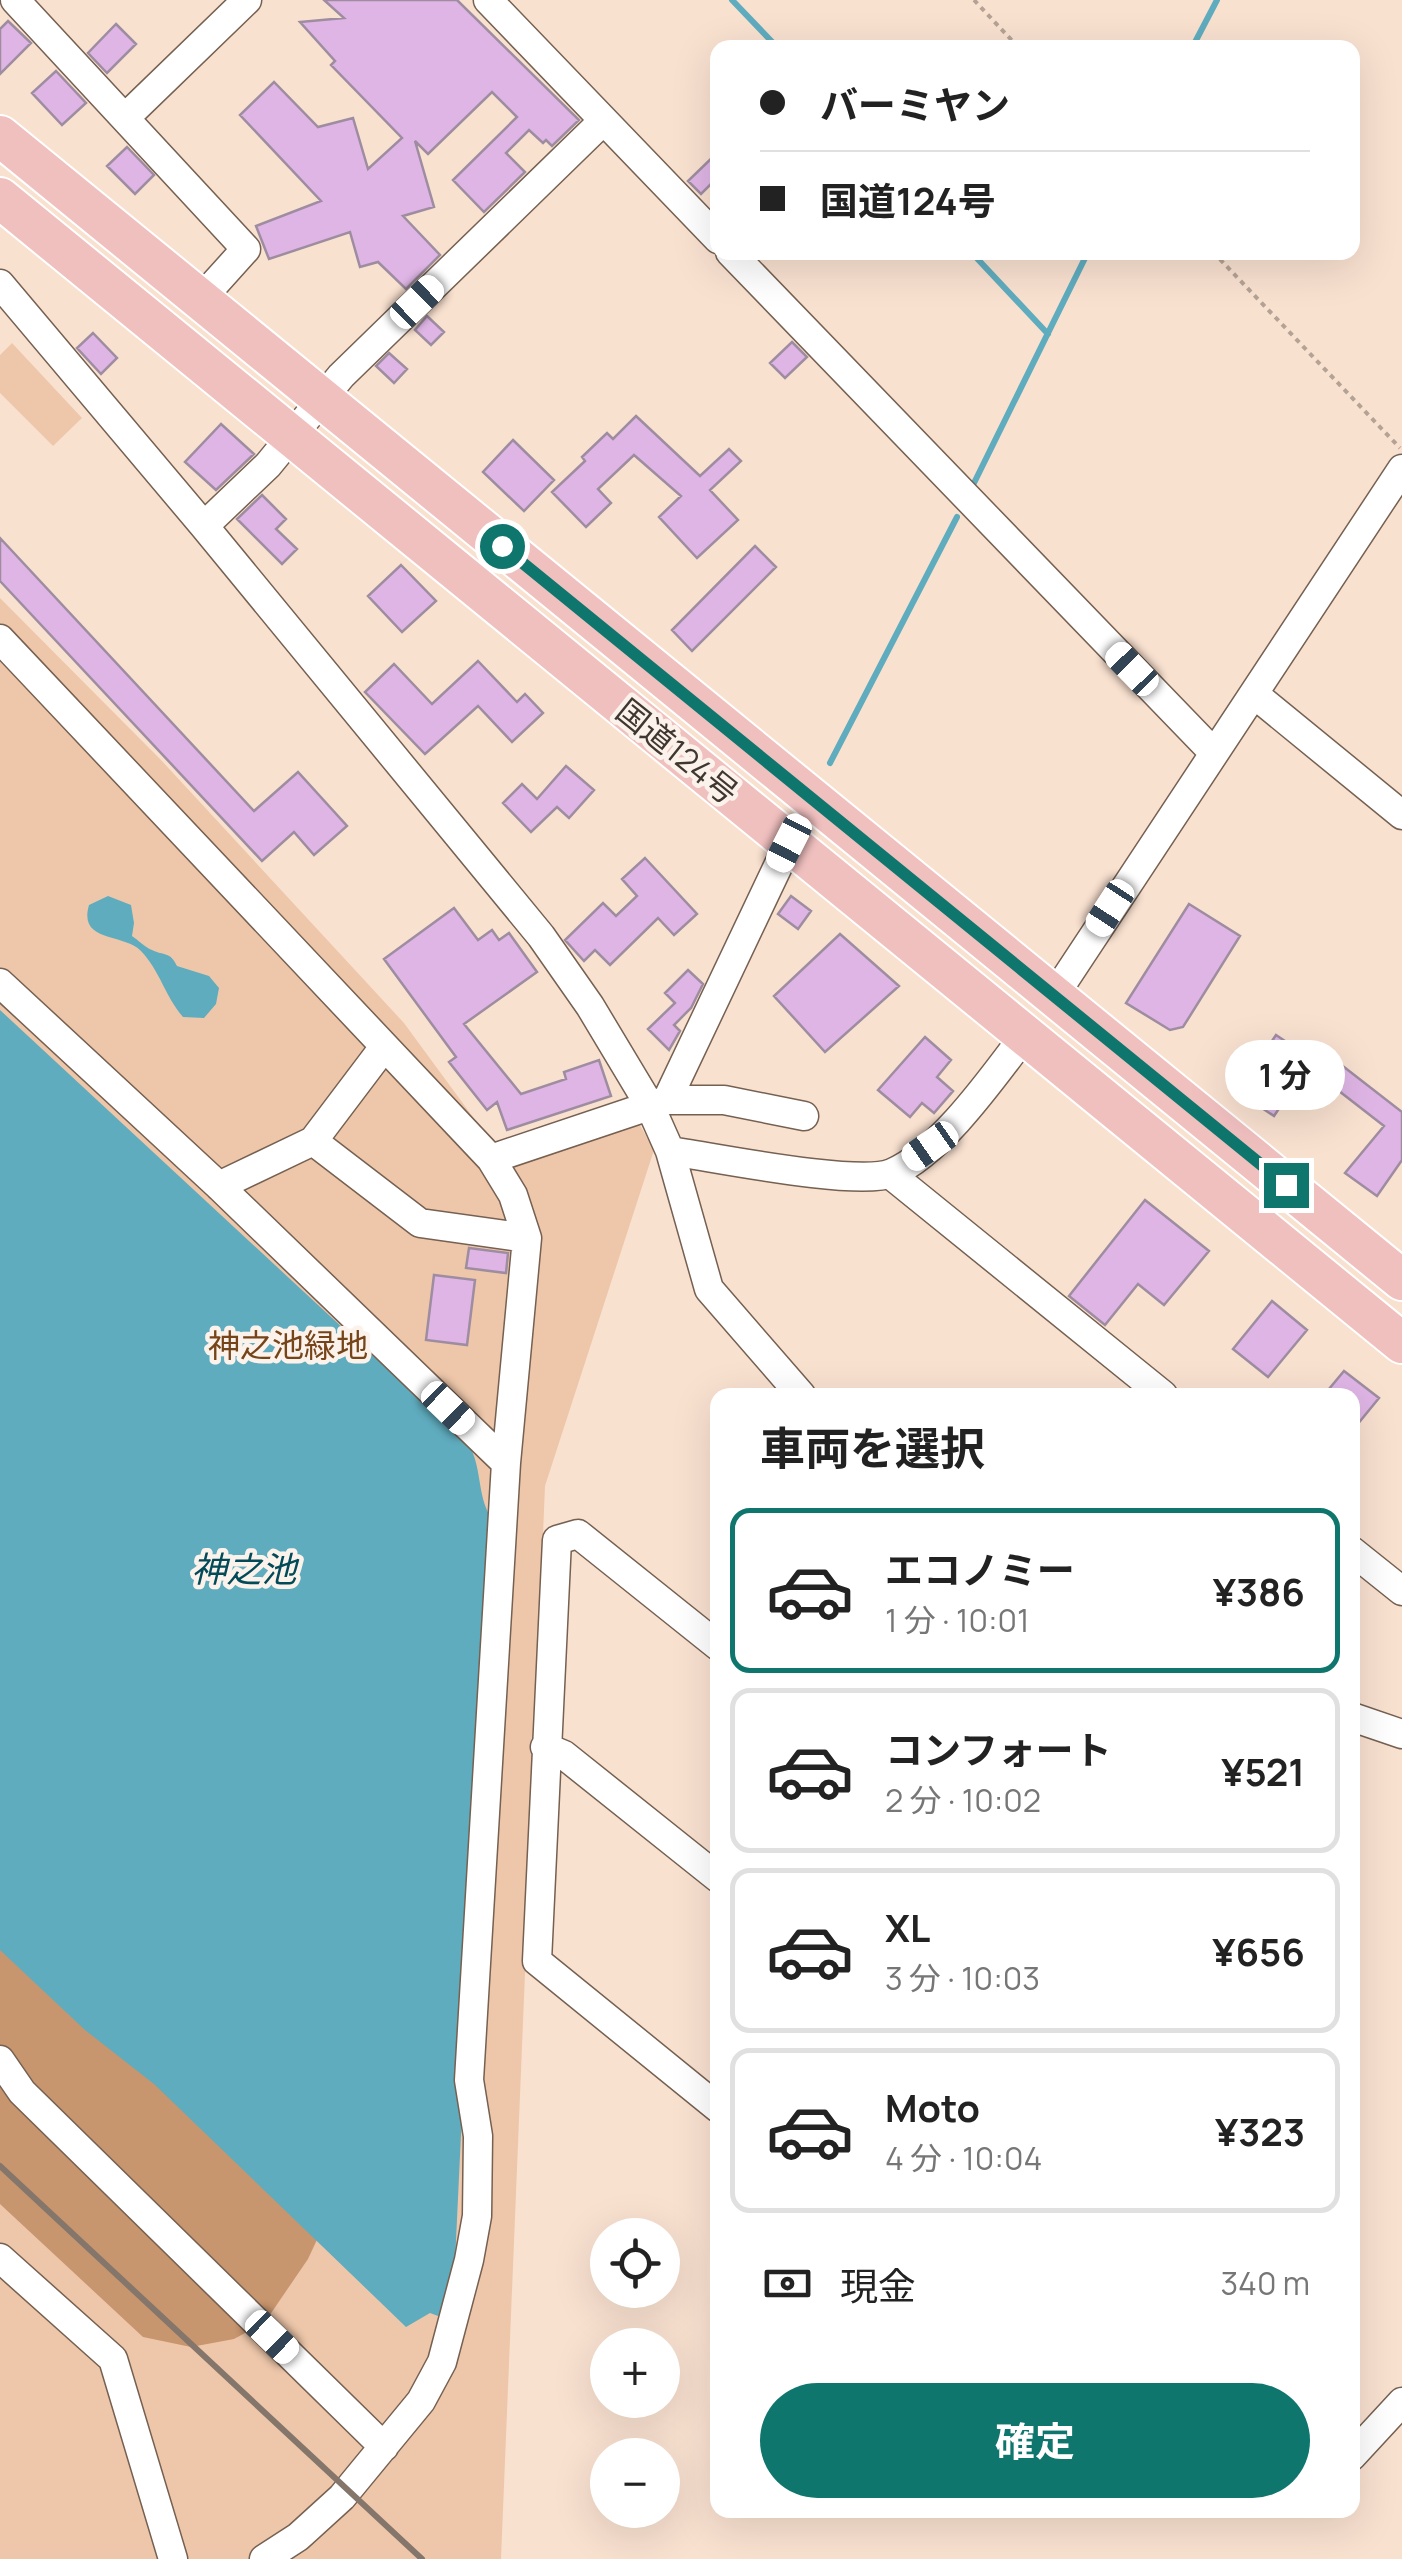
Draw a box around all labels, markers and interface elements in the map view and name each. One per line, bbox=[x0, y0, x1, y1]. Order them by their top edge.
text: バーミヤン bbox=[820, 78, 1010, 130]
text: 国道124号 bbox=[820, 174, 996, 226]
car bbox=[385, 270, 449, 334]
route start bbox=[480, 524, 525, 569]
car bbox=[1100, 637, 1164, 701]
street label: 国道124号 bbox=[607, 689, 748, 814]
car bbox=[762, 809, 816, 877]
car bbox=[1081, 875, 1139, 941]
callout: 1 分 bbox=[1226, 1040, 1346, 1110]
text: 1 分 bbox=[1259, 1053, 1311, 1097]
car bbox=[897, 1117, 963, 1175]
route end bbox=[1264, 1163, 1309, 1208]
park label: 神之池緑地 bbox=[208, 1323, 368, 1367]
car bbox=[416, 1376, 480, 1440]
text: 車両を選択 bbox=[760, 1417, 985, 1479]
text: エコノミー bbox=[885, 1543, 1075, 1595]
water label: 神之池 bbox=[191, 1545, 299, 1593]
icon: car bbox=[765, 1546, 855, 1636]
text: ¥386 bbox=[1213, 1565, 1305, 1617]
text: 1 分 · 10:01 bbox=[885, 1598, 1030, 1642]
text: コンフォート bbox=[885, 1723, 1112, 1775]
icon: car bbox=[765, 1726, 855, 1816]
text: ¥521 bbox=[1221, 1745, 1305, 1797]
text: 2 分 · 10:02 bbox=[885, 1778, 1041, 1822]
text: XL bbox=[885, 1901, 930, 1953]
icon: car bbox=[765, 1906, 855, 1996]
text: ¥656 bbox=[1212, 1925, 1305, 1977]
text: 3 分 · 10:03 bbox=[885, 1956, 1040, 2000]
text: Moto bbox=[885, 2081, 980, 2133]
icon: car bbox=[765, 2086, 855, 2176]
text: ¥323 bbox=[1215, 2105, 1305, 2157]
text: 4 分 · 10:04 bbox=[885, 2136, 1042, 2180]
map controls bbox=[590, 2218, 680, 2528]
button: locate bbox=[590, 2218, 680, 2308]
icon: cash bbox=[760, 2256, 815, 2311]
text: 現金 bbox=[840, 2259, 916, 2311]
text: 340 m bbox=[1220, 2261, 1310, 2305]
car bbox=[240, 2305, 304, 2369]
button: + bbox=[590, 2328, 680, 2418]
button: 確定 bbox=[760, 2383, 1310, 2498]
button: − bbox=[590, 2438, 680, 2528]

